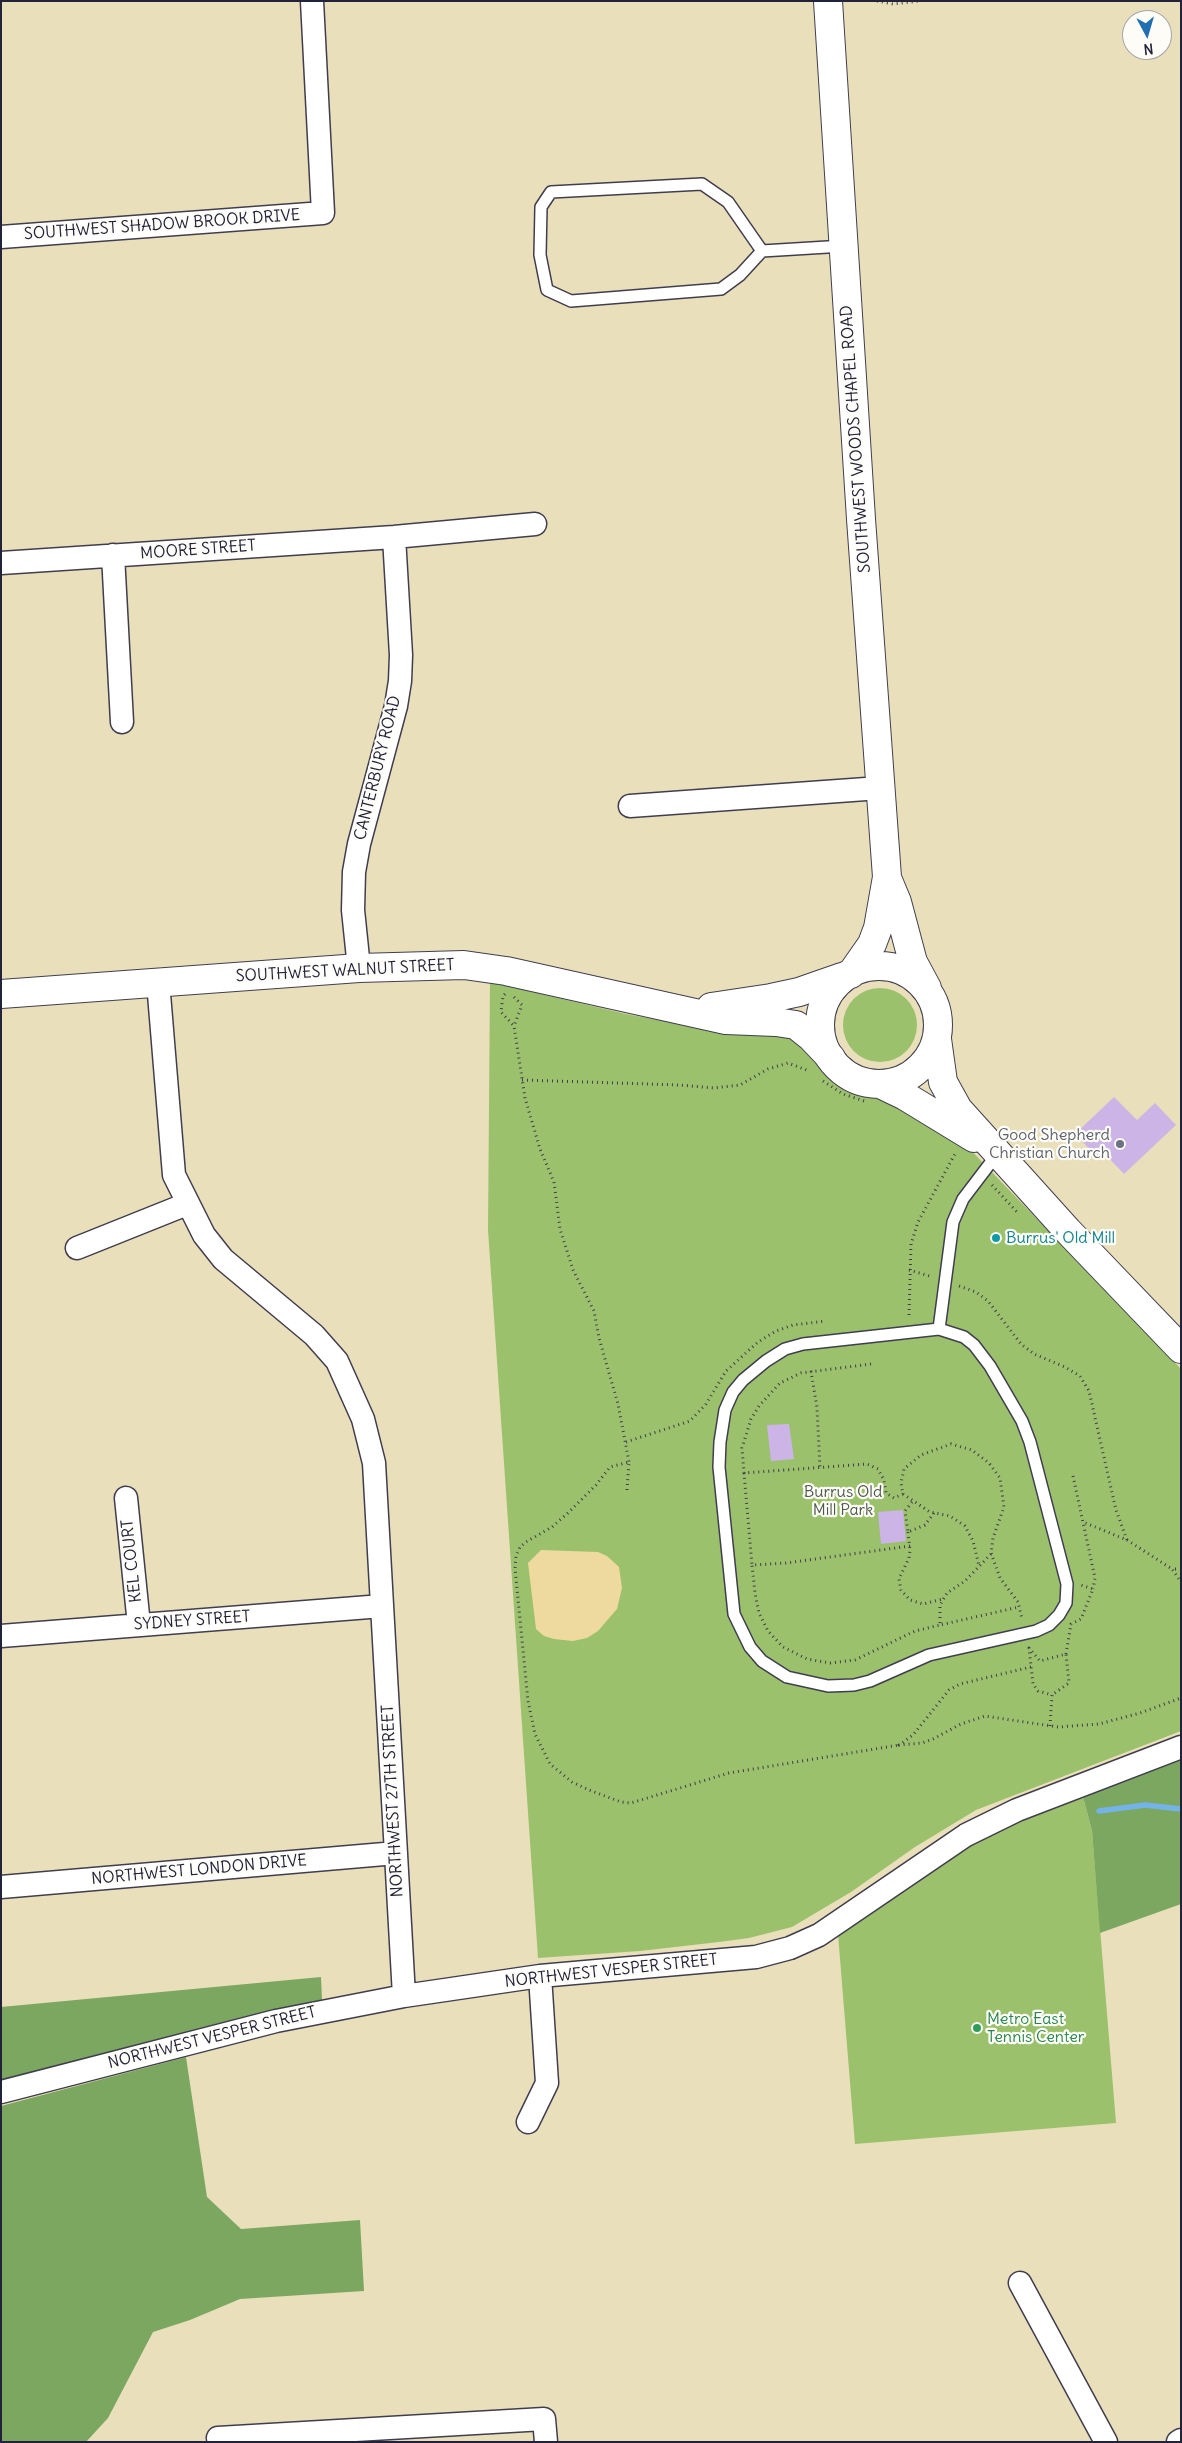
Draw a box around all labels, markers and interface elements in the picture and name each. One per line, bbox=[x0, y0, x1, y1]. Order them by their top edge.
north arrow bbox=[1122, 10, 1172, 60]
text: N bbox=[1143, 39, 1154, 58]
street label: SOUTHWEST SHADOW BROOK DRIVE bbox=[23, 206, 301, 244]
street label: SOUTHWEST WOODS CHAPEL ROAD bbox=[837, 305, 875, 573]
street label: MOORE STREET bbox=[140, 536, 256, 564]
street label: CANTERBURY ROAD bbox=[351, 694, 405, 842]
street label: SOUTHWEST WALNUT STREET bbox=[235, 956, 455, 986]
place label: Good Shepherd Christian Church bbox=[989, 1125, 1110, 1163]
marker: Good Shepherd Christian Church bbox=[1114, 1138, 1126, 1150]
place label: Burrus' Old Mill bbox=[1006, 1228, 1115, 1248]
marker: Burrus' Old Mill bbox=[990, 1232, 1002, 1244]
park label: Burrus Old Mill Park bbox=[804, 1482, 882, 1520]
street label: KEL COURT bbox=[118, 1519, 146, 1603]
street label: SYDNEY STREET bbox=[133, 1607, 251, 1635]
street label: NORTHWEST 27TH STREET bbox=[378, 1704, 408, 1898]
street label: NORTHWEST LONDON DRIVE bbox=[91, 1851, 307, 1889]
street label: NORTHWEST VESPER STREET bbox=[504, 1950, 718, 1992]
street label: NORTHWEST VESPER STREET bbox=[106, 2003, 318, 2073]
place label: Metro East Tennis Center bbox=[987, 2009, 1084, 2047]
marker: Metro East Tennis Center bbox=[971, 2022, 983, 2034]

